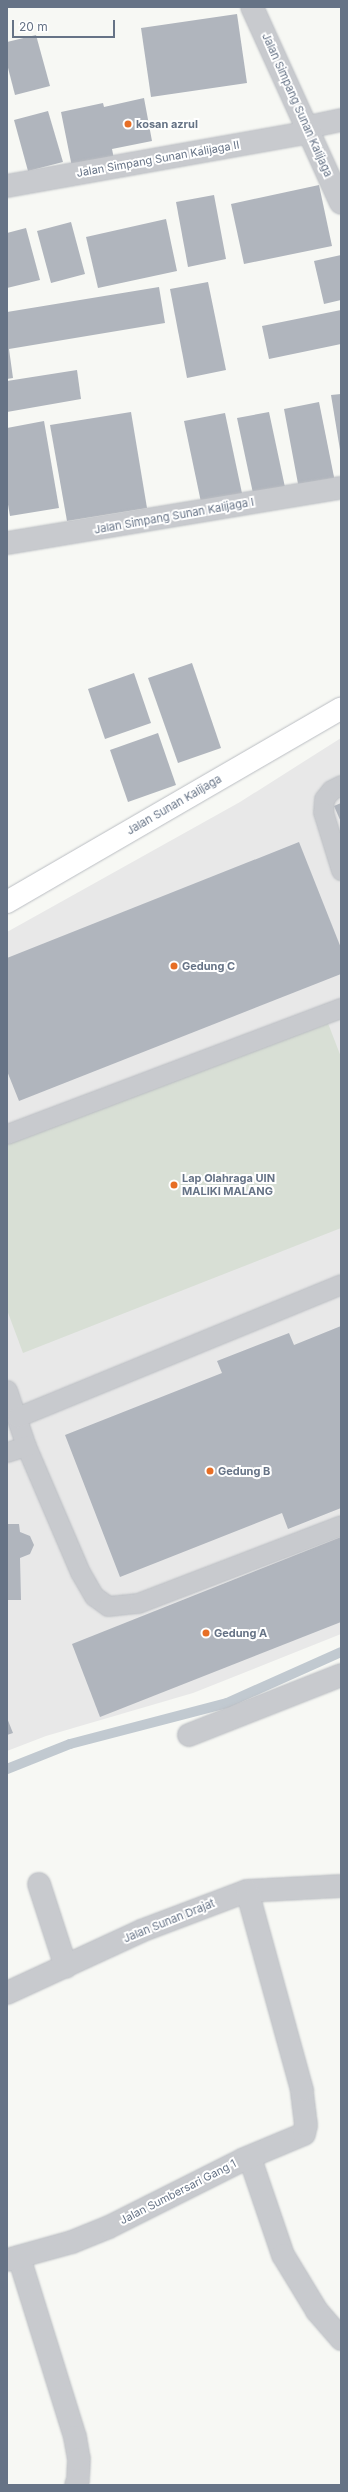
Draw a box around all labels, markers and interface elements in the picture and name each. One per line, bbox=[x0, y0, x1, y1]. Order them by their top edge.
scale bar bbox=[14, 12, 117, 38]
text: 20 m bbox=[19, 19, 48, 34]
street label: Jalan Simpang Sunan Kalijaga bbox=[259, 31, 335, 179]
place label: kosan azrul bbox=[136, 117, 198, 131]
marker: kosan azrul bbox=[123, 119, 133, 129]
street label: Jalan Simpang Sunan Kalijaga II bbox=[76, 138, 240, 180]
street label: Jalan Simpang Sunan Kalijaga I bbox=[93, 495, 255, 537]
street label: Jalan Sunan Kalijaga bbox=[124, 772, 224, 838]
place label: Gedung C bbox=[182, 959, 235, 973]
marker: Gedung C bbox=[169, 961, 179, 971]
place label: Lap Olahraga UIN MALIKI MALANG bbox=[182, 1172, 275, 1198]
marker: Lap Olahraga UIN MALIKI MALANG bbox=[169, 1180, 179, 1190]
place label: Gedung B bbox=[218, 1464, 270, 1478]
marker: Gedung B bbox=[205, 1466, 215, 1476]
place label: Gedung A bbox=[214, 1626, 267, 1640]
marker: Gedung A bbox=[201, 1628, 211, 1638]
street label: Jalan Sunan Drajat bbox=[121, 1897, 217, 1945]
street label: Jalan Sumbersari Gang 1 bbox=[118, 2157, 238, 2227]

